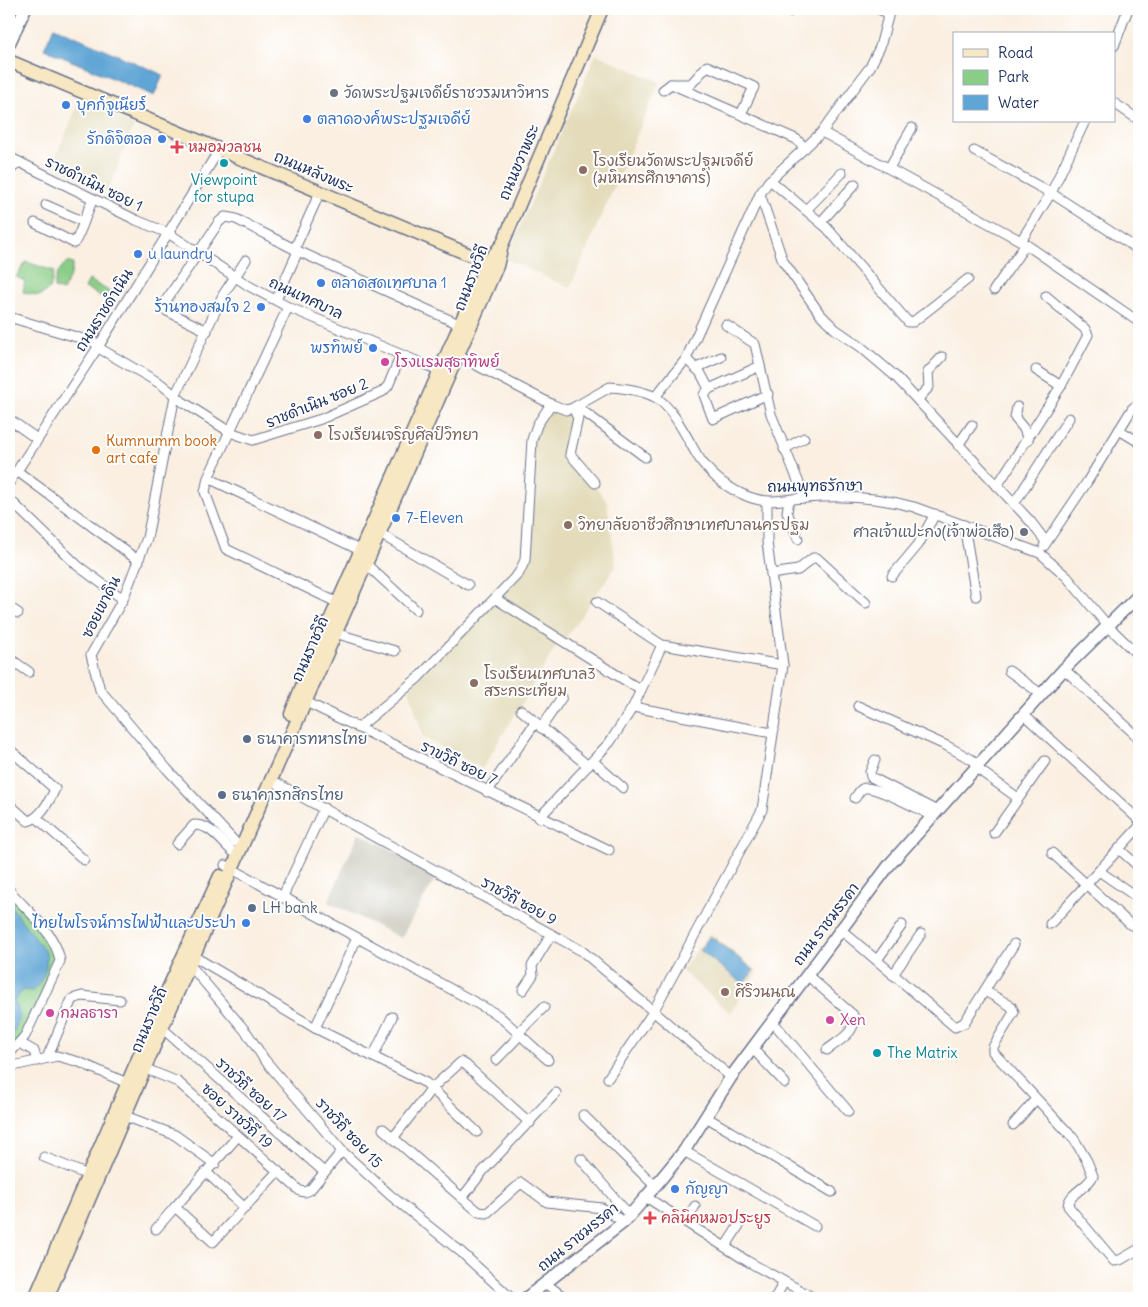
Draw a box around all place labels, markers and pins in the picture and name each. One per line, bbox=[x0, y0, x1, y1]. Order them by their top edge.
place label: วัดพระปฐมเจดีย์ราชวรมหาวิหาร bbox=[344, 83, 550, 103]
marker: วัดพระปฐมเจดีย์ราชวรมหาวิหาร bbox=[328, 87, 340, 99]
place label: บุคก์จูเนียร์ bbox=[76, 95, 147, 116]
marker: บุคก์จูเนียร์ bbox=[60, 99, 72, 111]
place label: ตลาดองค์พระปฐมเจดีย์ bbox=[317, 109, 471, 129]
marker: ตลาดองค์พระปฐมเจดีย์ bbox=[301, 113, 313, 125]
place label: รักดิจิตอล bbox=[87, 129, 152, 148]
marker: รักดิจิตอล bbox=[156, 133, 168, 145]
place label: หมอมวลชน bbox=[188, 137, 262, 156]
marker: หมอมวลชน bbox=[170, 140, 184, 154]
place label: โรงเรียนวัดพระปฐมเจดีย์ (มหินทรศึกษาคาร) bbox=[593, 151, 754, 187]
marker: Viewpoint for stupa bbox=[218, 157, 230, 169]
marker: โรงเรียนวัดพระปฐมเจดีย์ (มหินทรศึกษาคาร) bbox=[577, 164, 589, 176]
place label: Viewpoint for stupa bbox=[191, 170, 257, 206]
place label: u laundry bbox=[148, 244, 213, 263]
marker: u laundry bbox=[132, 248, 144, 260]
place label: ตลาดสดเทศบาล 1 bbox=[331, 273, 447, 292]
marker: ตลาดสดเทศบาล 1 bbox=[315, 277, 327, 289]
place label: ร้านทองสมใจ 2 bbox=[154, 297, 251, 316]
marker: ร้านทองสมใจ 2 bbox=[255, 301, 267, 313]
place label: พรทิพย์ bbox=[310, 338, 363, 357]
marker: พรทิพย์ bbox=[367, 342, 379, 354]
place label: โรงแรมสุธาทิพย์ bbox=[395, 352, 500, 373]
marker: โรงแรมสุธาทิพย์ bbox=[379, 356, 391, 368]
place label: โรงเรียนเจริญศิลป์วิทยา bbox=[328, 425, 479, 444]
marker: โรงเรียนเจริญศิลป์วิทยา bbox=[312, 429, 324, 441]
place label: Kumnumm book art cafe bbox=[106, 431, 217, 467]
marker: Kumnumm book art cafe bbox=[90, 444, 102, 456]
place label: 7-Eleven bbox=[406, 508, 464, 527]
marker: 7-Eleven bbox=[390, 512, 402, 524]
place label: วิทยาลัยอาชีวศึกษาเทศบาลนครปฐม bbox=[578, 515, 809, 535]
marker: วิทยาลัยอาชีวศึกษาเทศบาลนครปฐม bbox=[562, 519, 574, 531]
place label: ศาลเจ้าแปะกง(เจ้าพ่อเสือ) bbox=[853, 522, 1014, 541]
marker: ศาลเจ้าแปะกง(เจ้าพ่อเสือ) bbox=[1018, 526, 1030, 538]
place label: โรงเรียนเทศบาล3 สระกระเทียม bbox=[484, 664, 596, 700]
marker: โรงเรียนเทศบาล3 สระกระเทียม bbox=[468, 677, 480, 689]
place label: ธนาคารทหารไทย bbox=[257, 729, 368, 748]
marker: ธนาคารทหารไทย bbox=[241, 733, 253, 745]
place label: ธนาคารกสิกรไทย bbox=[232, 785, 344, 804]
marker: ธนาคารกสิกรไทย bbox=[216, 789, 228, 801]
place label: LH bank bbox=[262, 898, 318, 917]
marker: LH bank bbox=[246, 902, 258, 914]
place label: ไทยไพโรจน์การไฟฟ้าและประปา bbox=[31, 913, 236, 932]
marker: ไทยไพโรจน์การไฟฟ้าและประปา bbox=[240, 917, 252, 929]
place label: ศิริวนนณ bbox=[735, 982, 795, 1001]
marker: ศิริวนนณ bbox=[719, 986, 731, 998]
place label: กมลธารา bbox=[60, 1003, 118, 1022]
marker: กมลธารา bbox=[44, 1007, 56, 1019]
place label: Xen bbox=[840, 1010, 866, 1029]
marker: Xen bbox=[824, 1014, 836, 1026]
place label: The Matrix bbox=[887, 1043, 958, 1062]
marker: The Matrix bbox=[871, 1047, 883, 1059]
place label: กัญญา bbox=[685, 1179, 728, 1198]
marker: กัญญา bbox=[669, 1183, 681, 1195]
place label: คลินิคหมอประยูร bbox=[661, 1208, 771, 1229]
marker: คลินิคหมอประยูร bbox=[643, 1211, 657, 1225]

